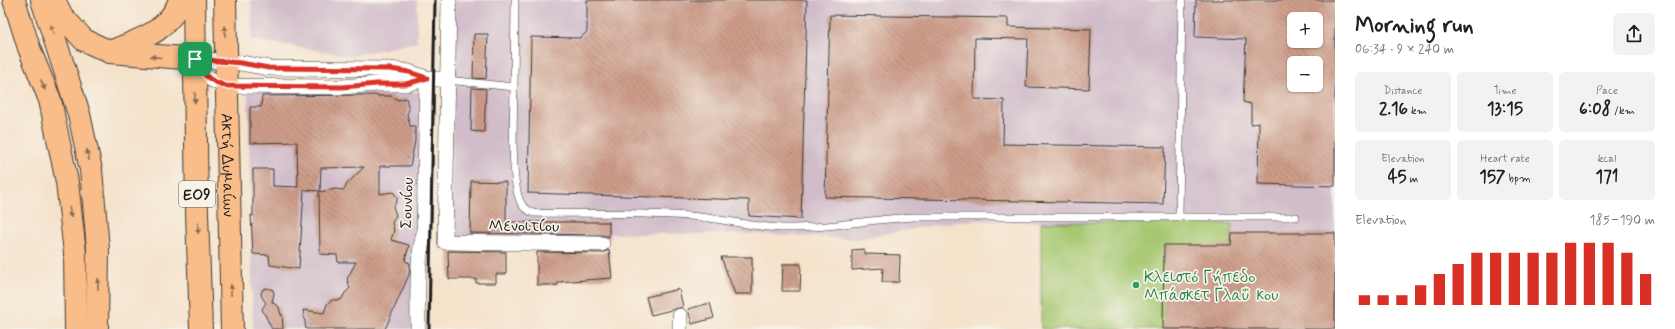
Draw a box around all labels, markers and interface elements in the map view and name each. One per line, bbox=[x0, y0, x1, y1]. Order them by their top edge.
map controls bbox=[1287, 12, 1323, 92]
button: + bbox=[1287, 12, 1323, 48]
text: Morning run bbox=[1355, 12, 1474, 40]
button: share bbox=[1613, 13, 1655, 55]
one-way arrow bbox=[49, 23, 55, 35]
one-way arrow bbox=[222, 25, 229, 37]
text: 06:34 · 9 × 240 m bbox=[1355, 41, 1454, 58]
pin bbox=[178, 42, 212, 76]
icon: arrive bbox=[184, 48, 206, 70]
one-way arrow bbox=[150, 54, 162, 60]
button: − bbox=[1287, 56, 1323, 92]
one-way arrow bbox=[41, 79, 47, 91]
text: Distance bbox=[1384, 84, 1422, 98]
text: Time bbox=[1493, 84, 1517, 98]
text: Pace bbox=[1596, 84, 1618, 98]
one-way arrow bbox=[192, 92, 198, 105]
text: 2.16 bbox=[1379, 98, 1408, 120]
text: 13:15 bbox=[1487, 98, 1523, 120]
text: 6:08 bbox=[1579, 98, 1611, 120]
text: km bbox=[1408, 104, 1427, 118]
text: /km bbox=[1611, 104, 1635, 118]
street label: Ακτή Δυμαίων bbox=[215, 113, 239, 217]
one-way arrow bbox=[84, 149, 90, 161]
text: Elevation bbox=[1381, 152, 1425, 166]
text: Heart rate bbox=[1480, 152, 1530, 166]
text: kcal bbox=[1598, 152, 1616, 166]
text: 45 bbox=[1388, 166, 1407, 188]
text: 157 bbox=[1479, 166, 1506, 188]
text: 171 bbox=[1596, 166, 1618, 188]
text: m bbox=[1407, 172, 1418, 186]
text: bpm bbox=[1506, 172, 1531, 186]
street label: Σουνίου bbox=[396, 177, 419, 229]
road number: ΕΟ9 bbox=[179, 181, 215, 207]
one-way arrow bbox=[67, 205, 74, 218]
text: Elevation bbox=[1355, 212, 1406, 229]
text: 185–190 m bbox=[1590, 212, 1655, 229]
street label: Μενοιτίου bbox=[489, 215, 559, 238]
one-way arrow bbox=[195, 222, 201, 235]
place label: Κλειστό Γήπεδο Μπάσκετ Γλαΰκου bbox=[1144, 267, 1278, 306]
one-way arrow bbox=[95, 277, 101, 290]
marker: Κλειστό Γήπεδο Μπάσκετ Γλαΰκου bbox=[1131, 280, 1141, 290]
one-way arrow bbox=[228, 283, 234, 296]

